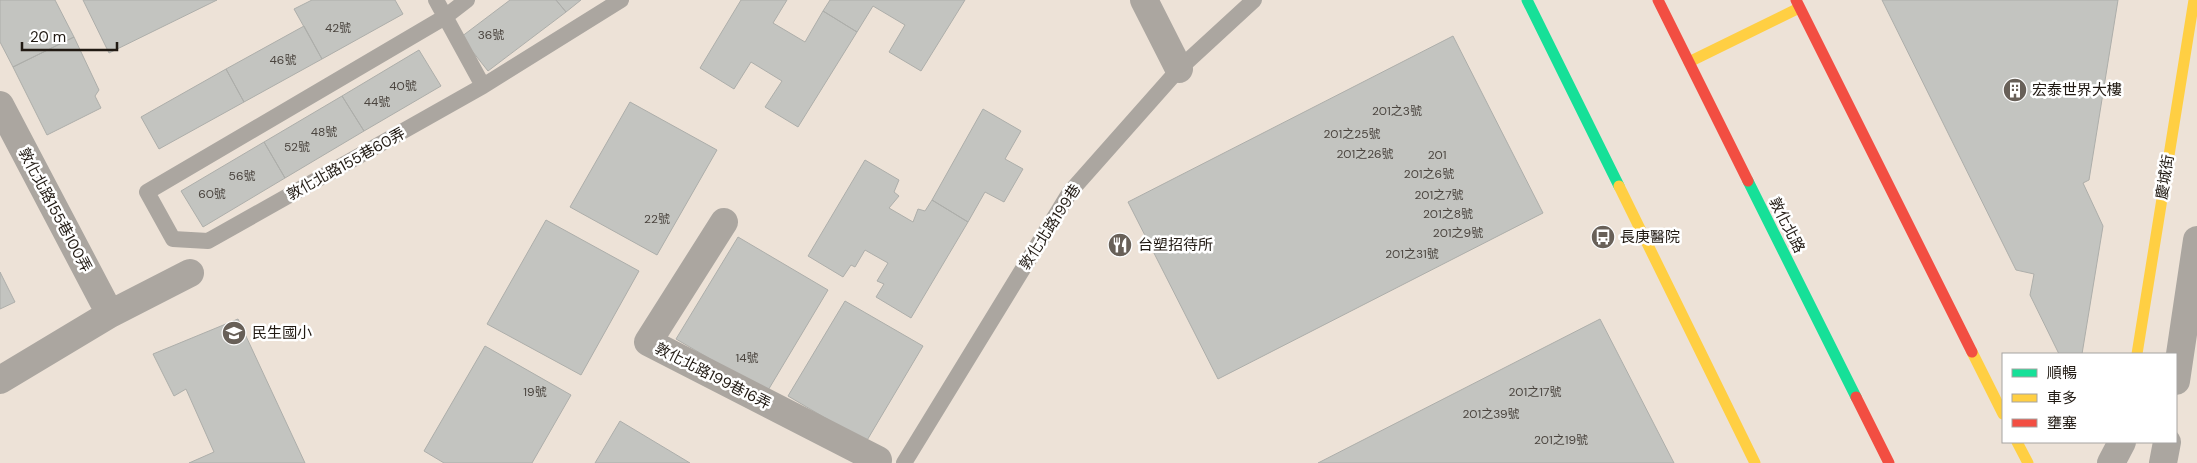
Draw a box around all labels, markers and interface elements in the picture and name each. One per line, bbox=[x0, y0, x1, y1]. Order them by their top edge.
scale bar bbox=[22, 20, 118, 52]
house number: 42號 bbox=[325, 20, 351, 36]
text: 20 m bbox=[30, 27, 66, 47]
house number: 36號 bbox=[478, 27, 504, 43]
house number: 46號 bbox=[270, 52, 296, 68]
building icon: 宏泰世界大樓 bbox=[2002, 77, 2028, 103]
house number: 40號 bbox=[389, 78, 417, 94]
place label: 宏泰世界大樓 bbox=[2032, 80, 2122, 100]
house number: 44號 bbox=[364, 94, 390, 110]
house number: 201之3號 bbox=[1372, 103, 1422, 119]
street label: 敦化北路155巷60弄 bbox=[283, 123, 409, 205]
house number: 48號 bbox=[311, 124, 337, 140]
house number: 201之25號 bbox=[1324, 126, 1380, 142]
house number: 52號 bbox=[284, 139, 310, 155]
street label: 敦化北路155巷100弄 bbox=[14, 144, 96, 276]
house number: 201之26號 bbox=[1336, 146, 1394, 162]
house number: 201 bbox=[1428, 147, 1446, 163]
street label: 慶城街 bbox=[2152, 153, 2178, 201]
house number: 201之6號 bbox=[1404, 166, 1454, 182]
house number: 56號 bbox=[229, 168, 255, 184]
street label: 敦化北路199巷 bbox=[1015, 180, 1085, 274]
house number: 60號 bbox=[198, 186, 226, 202]
house number: 201之7號 bbox=[1414, 187, 1464, 203]
street label: 敦化北路 bbox=[1764, 194, 1810, 256]
house number: 201之8號 bbox=[1423, 206, 1473, 222]
house number: 22號 bbox=[644, 211, 670, 227]
bus stop icon: 長庚醫院 bbox=[1590, 224, 1616, 250]
house number: 201之9號 bbox=[1433, 225, 1483, 241]
place label: 長庚醫院 bbox=[1620, 227, 1680, 247]
restaurant icon: 台塑招待所 bbox=[1107, 232, 1133, 258]
place label: 台塑招待所 bbox=[1138, 235, 1213, 255]
house number: 201之31號 bbox=[1385, 246, 1439, 262]
school or university icon: 民生國小 bbox=[221, 320, 247, 346]
place label: 民生國小 bbox=[252, 323, 312, 343]
street label: 敦化北路199巷16弄 bbox=[652, 338, 774, 414]
house number: 14號 bbox=[735, 350, 759, 366]
legend bbox=[2002, 353, 2177, 443]
text: 順暢 bbox=[2047, 363, 2077, 383]
house number: 19號 bbox=[523, 384, 547, 400]
house number: 201之17號 bbox=[1509, 384, 1561, 400]
text: 車多 bbox=[2047, 388, 2077, 408]
house number: 201之39號 bbox=[1462, 406, 1520, 422]
text: 壅塞 bbox=[2047, 413, 2077, 433]
house number: 201之19號 bbox=[1534, 432, 1588, 448]

